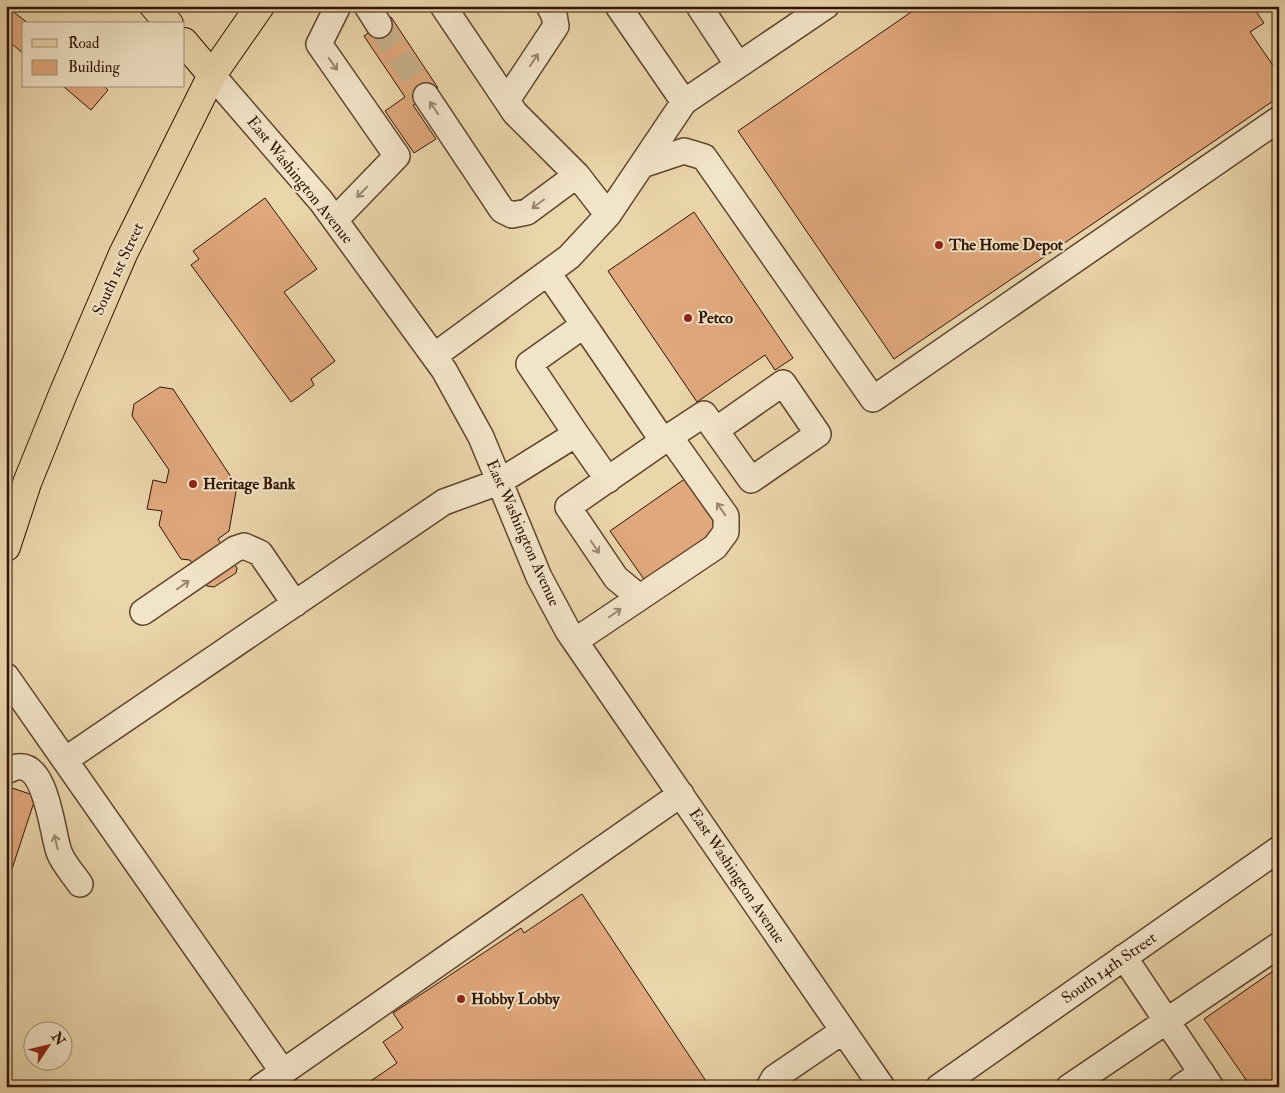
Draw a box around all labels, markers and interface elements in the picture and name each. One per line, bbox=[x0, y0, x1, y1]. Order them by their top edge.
legend bbox=[22, 22, 185, 88]
text: Road bbox=[68, 34, 100, 53]
one-way arrow bbox=[529, 53, 539, 67]
one-way arrow bbox=[328, 57, 338, 71]
text: Building bbox=[68, 58, 120, 77]
one-way arrow bbox=[429, 101, 439, 115]
street label: East Washington Avenue bbox=[242, 112, 358, 248]
one-way arrow bbox=[357, 185, 369, 197]
one-way arrow bbox=[531, 199, 545, 209]
street label: South 1st Street bbox=[88, 219, 148, 319]
place label: The Home Depot bbox=[948, 235, 1064, 256]
marker: The Home Depot bbox=[933, 239, 945, 251]
place label: Petco bbox=[698, 308, 733, 328]
marker: Petco bbox=[682, 312, 694, 324]
street label: East Washington Avenue bbox=[482, 456, 565, 610]
place label: Heritage Bank bbox=[203, 474, 296, 495]
marker: Heritage Bank bbox=[187, 478, 199, 490]
one-way arrow bbox=[716, 503, 726, 517]
one-way arrow bbox=[590, 540, 600, 554]
one-way arrow bbox=[176, 580, 190, 590]
one-way arrow bbox=[608, 608, 622, 618]
street label: East Washington Avenue bbox=[684, 805, 790, 948]
one-way arrow bbox=[51, 835, 61, 851]
street label: South 14th Street bbox=[1058, 928, 1160, 1008]
place label: Hobby Lobby bbox=[471, 989, 561, 1010]
marker: Hobby Lobby bbox=[455, 993, 467, 1005]
north arrow bbox=[22, 1020, 72, 1070]
text: N bbox=[47, 1028, 69, 1049]

